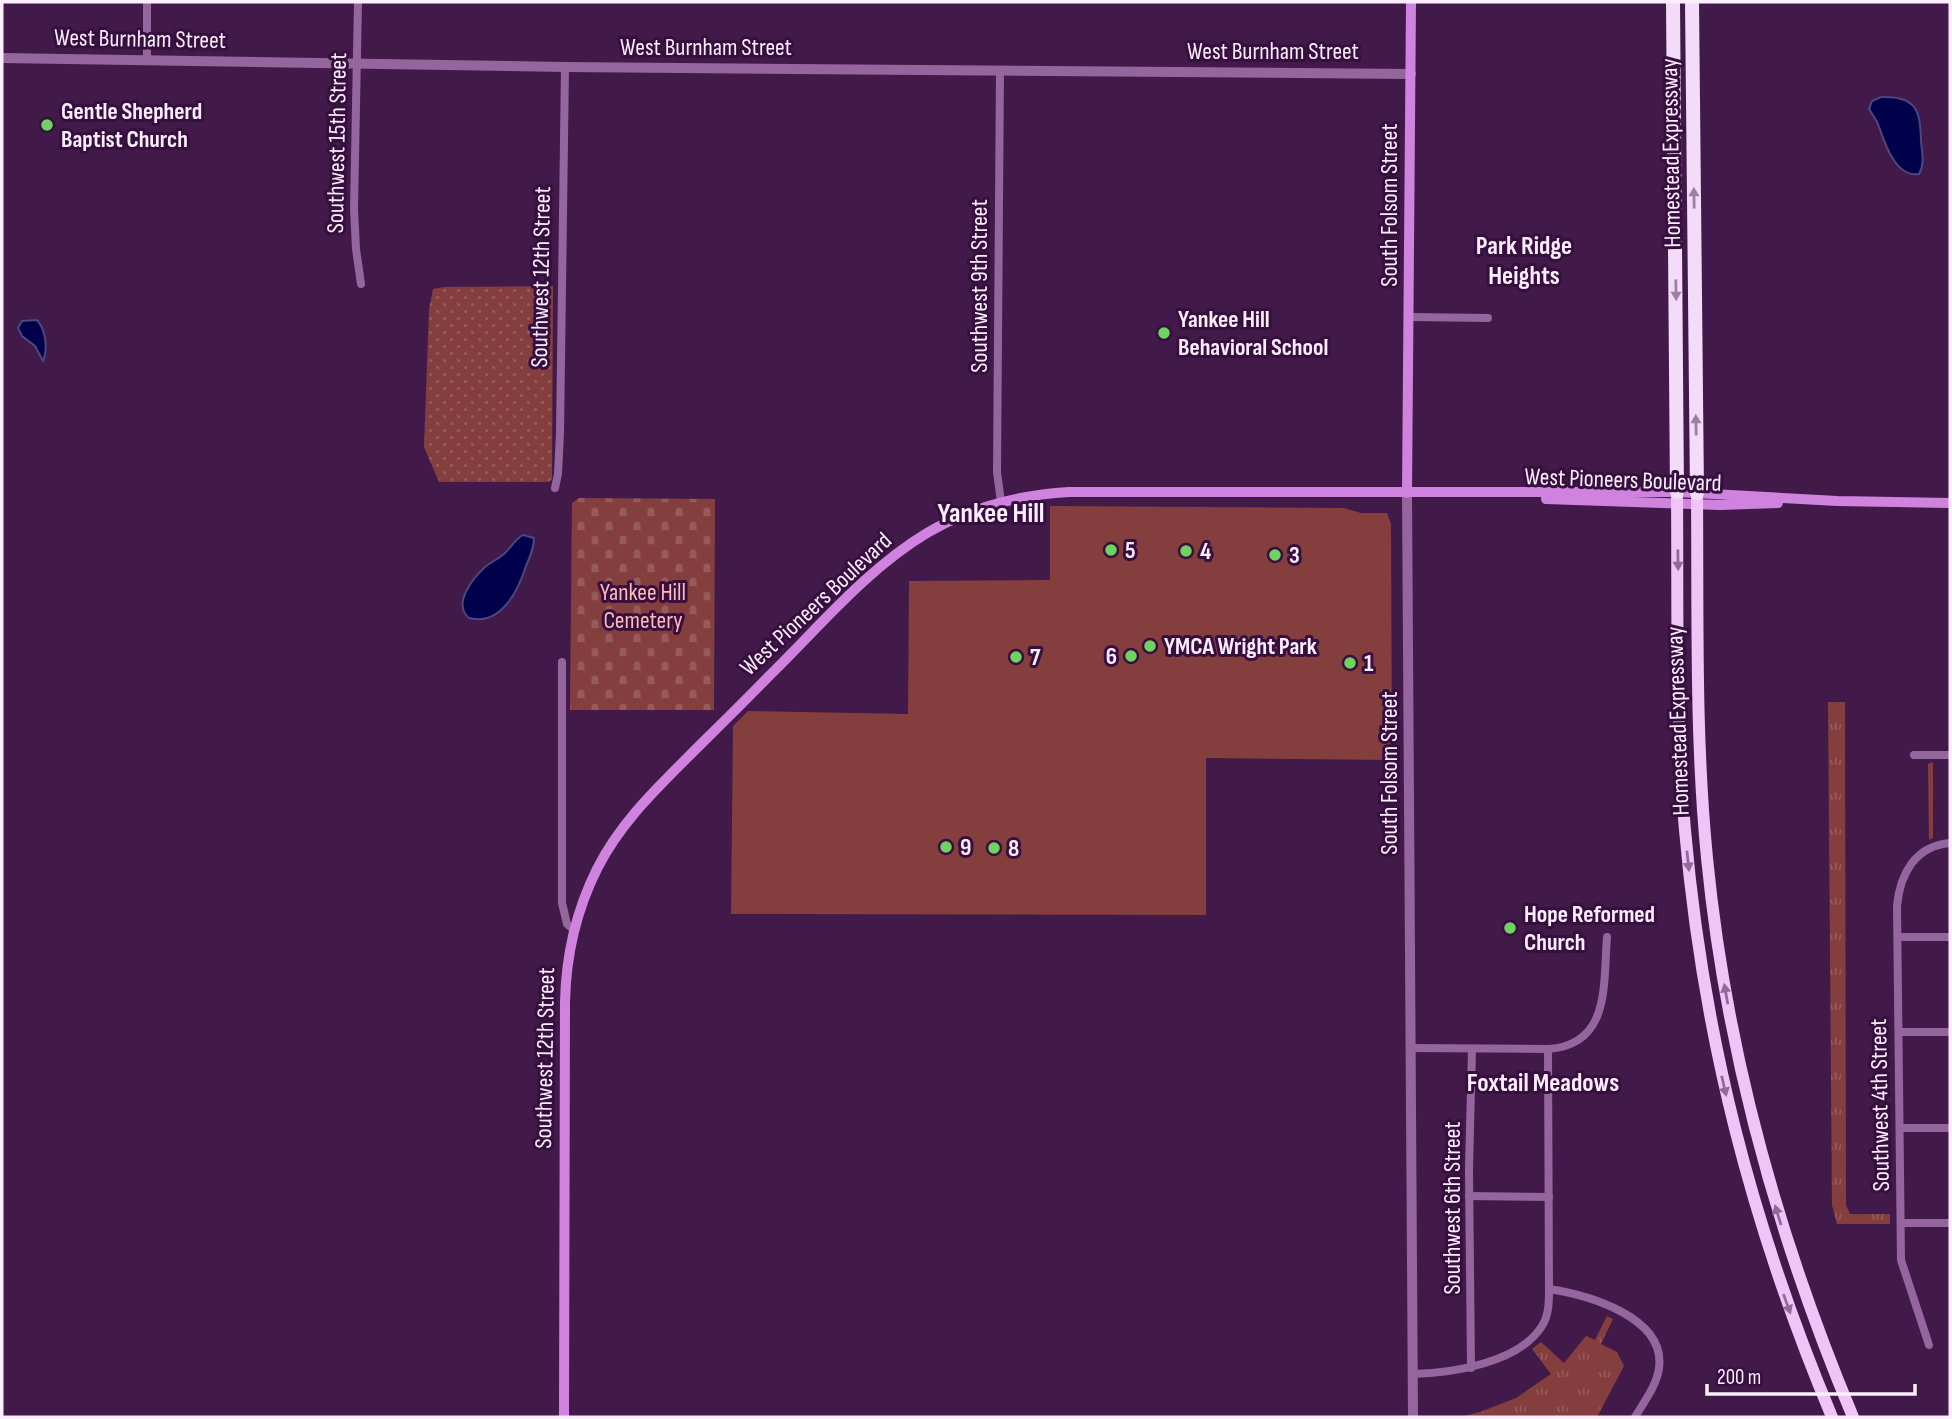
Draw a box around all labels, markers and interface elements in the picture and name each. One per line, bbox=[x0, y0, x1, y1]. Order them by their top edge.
street label: West Burnham Street bbox=[54, 23, 226, 55]
street label: West Burnham Street bbox=[620, 33, 792, 62]
street label: West Burnham Street bbox=[1187, 37, 1359, 66]
street label: Southwest 15th Street bbox=[321, 52, 353, 234]
street label: Homestead Expressway bbox=[1655, 58, 1687, 248]
place label: Gentle Shepherd Baptist Church bbox=[61, 97, 202, 154]
marker: Gentle Shepherd Baptist Church bbox=[39, 117, 55, 133]
street label: South Folsom Street bbox=[1375, 123, 1404, 287]
street label: Southwest 12th Street bbox=[525, 186, 557, 368]
one-way arrow bbox=[1688, 186, 1700, 208]
street label: Southwest 9th Street bbox=[965, 199, 994, 373]
district label: Park Ridge Heights bbox=[1476, 231, 1572, 292]
one-way arrow bbox=[1670, 280, 1682, 302]
place label: Yankee Hill Behavioral School bbox=[1178, 305, 1328, 362]
marker: Yankee Hill Behavioral School bbox=[1156, 325, 1172, 341]
one-way arrow bbox=[1691, 414, 1702, 436]
street label: West Pioneers Boulevard bbox=[1524, 462, 1722, 498]
district label: Yankee Hill bbox=[937, 497, 1045, 530]
street label: West Pioneers Boulevard bbox=[734, 526, 898, 682]
place label: 5 bbox=[1125, 536, 1136, 565]
place label: 4 bbox=[1200, 537, 1211, 566]
place label: 3 bbox=[1289, 541, 1300, 570]
marker: 5 bbox=[1103, 542, 1119, 558]
marker: 4 bbox=[1178, 543, 1194, 559]
marker: 3 bbox=[1267, 547, 1283, 563]
one-way arrow bbox=[1672, 550, 1684, 572]
park label: Yankee Hill Cemetery bbox=[600, 578, 686, 635]
street label: Homestead Expressway bbox=[1660, 626, 1696, 816]
place label: YMCA Wright Park bbox=[1164, 632, 1317, 661]
marker: YMCA Wright Park bbox=[1142, 638, 1158, 654]
place label: 6 bbox=[1106, 642, 1117, 671]
place label: 7 bbox=[1030, 643, 1041, 672]
marker: 6 bbox=[1123, 648, 1139, 664]
marker: 7 bbox=[1008, 649, 1024, 665]
place label: 1 bbox=[1364, 649, 1374, 678]
marker: 1 bbox=[1342, 655, 1358, 671]
street label: South Folsom Street bbox=[1375, 691, 1404, 855]
place label: 9 bbox=[960, 833, 971, 862]
place label: 8 bbox=[1008, 834, 1019, 863]
marker: 9 bbox=[938, 839, 954, 855]
marker: 8 bbox=[986, 840, 1002, 856]
one-way arrow bbox=[1683, 850, 1694, 872]
place label: Hope Reformed Church bbox=[1524, 900, 1655, 957]
marker: Hope Reformed Church bbox=[1502, 920, 1518, 936]
street label: Southwest 12th Street bbox=[529, 967, 561, 1149]
one-way arrow bbox=[1720, 983, 1731, 1005]
street label: Southwest 4th Street bbox=[1864, 1018, 1896, 1192]
district label: Foxtail Meadows bbox=[1467, 1068, 1619, 1099]
one-way arrow bbox=[1719, 1075, 1730, 1097]
street label: Southwest 6th Street bbox=[1438, 1121, 1467, 1295]
one-way arrow bbox=[1773, 1205, 1783, 1226]
one-way arrow bbox=[1782, 1293, 1793, 1314]
scale bar bbox=[1707, 1352, 1915, 1396]
text: 200 m bbox=[1717, 1365, 1761, 1390]

